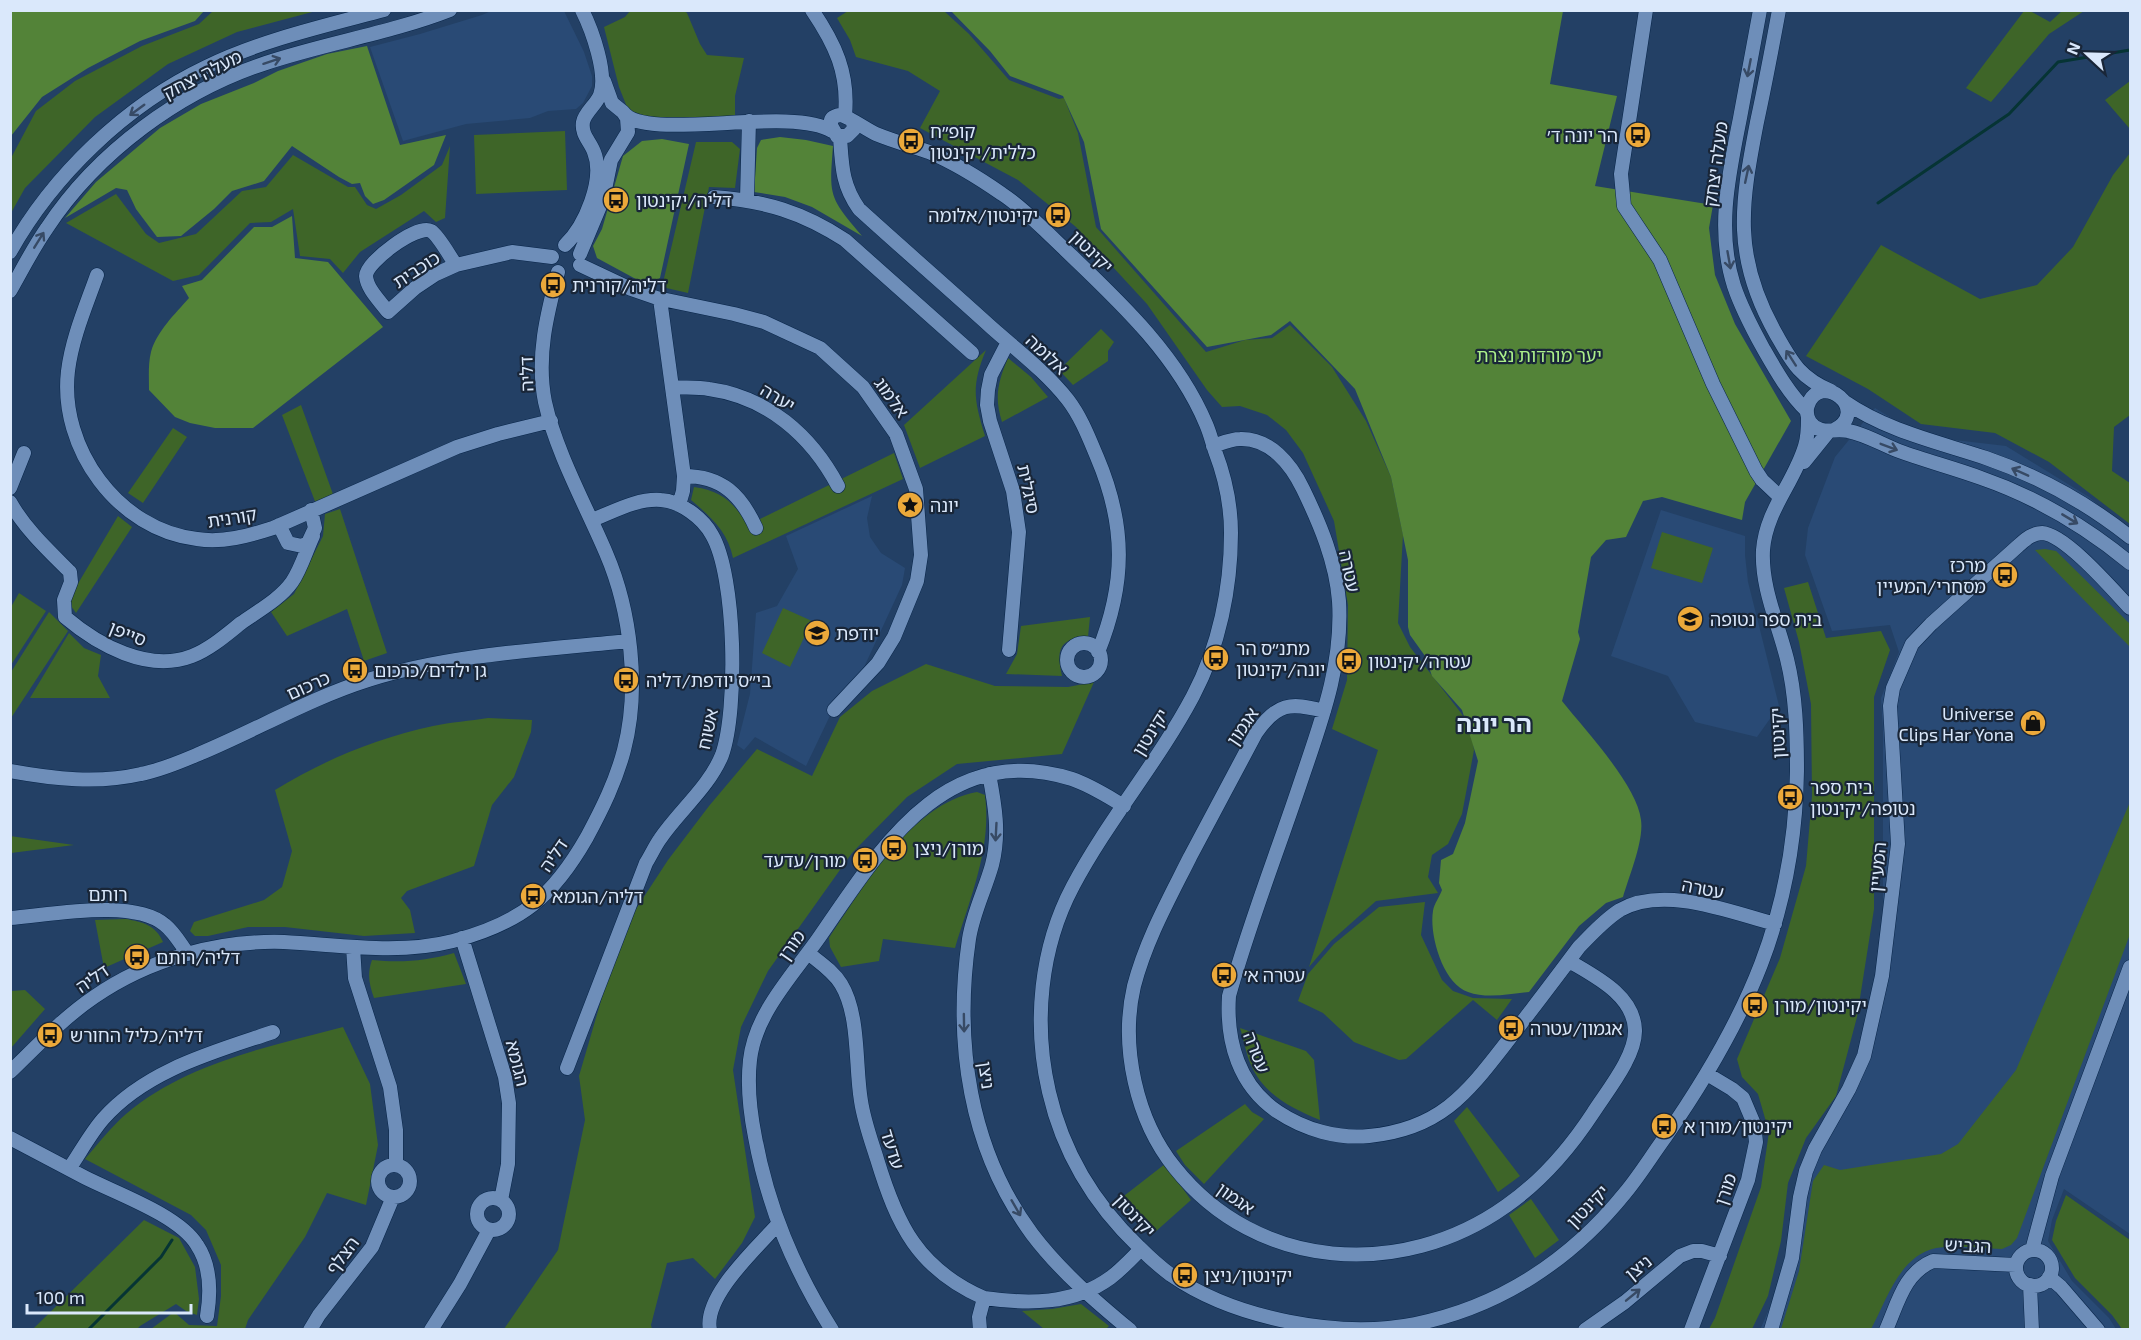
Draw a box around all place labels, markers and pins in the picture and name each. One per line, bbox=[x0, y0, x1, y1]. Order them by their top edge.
place label: קופ״ח כללית/יקינטון bbox=[930, 120, 1036, 163]
bus stop icon: הר יונה ד׳ bbox=[1623, 120, 1653, 150]
place label: הר יונה ד׳ bbox=[1547, 124, 1618, 146]
bus stop icon: קופ״ח כללית/יקינטון bbox=[896, 126, 926, 156]
bus stop icon: דליה/יקינטון bbox=[601, 185, 631, 215]
place label: דליה/יקינטון bbox=[636, 189, 732, 211]
bus stop icon: יקינטון/אלומה bbox=[1043, 200, 1073, 230]
place label: יקינטון/אלומה bbox=[928, 204, 1038, 226]
bus stop icon: דליה/קורנית bbox=[538, 270, 568, 300]
place label: דליה/קורנית bbox=[572, 274, 667, 296]
place icon: יונה bbox=[895, 490, 925, 520]
place label: יונה bbox=[930, 494, 959, 516]
place label: מרכז מסחרי/המעיין bbox=[1877, 554, 1986, 597]
bus stop icon: מרכז מסחרי/המעיין bbox=[1990, 560, 2020, 590]
school or university icon: בית ספר נטופה bbox=[1675, 604, 1705, 634]
place label: בית ספר נטופה bbox=[1710, 608, 1822, 630]
school or university icon: יודפת bbox=[802, 618, 832, 648]
place label: יודפת bbox=[836, 622, 879, 644]
place label: מתנ״ס הר יונה/יקינטון bbox=[1236, 637, 1325, 680]
bus stop icon: מתנ״ס הר יונה/יקינטון bbox=[1201, 643, 1231, 673]
bus stop icon: עטרה/יקינטון bbox=[1334, 646, 1364, 676]
place label: עטרה/יקינטון bbox=[1368, 650, 1471, 672]
bus stop icon: גן ילדים/כרכום bbox=[340, 655, 370, 685]
place label: גן ילדים/כרכום bbox=[374, 659, 487, 681]
bus stop icon: בי״ס יודפת/דליה bbox=[611, 665, 641, 695]
place label: בי״ס יודפת/דליה bbox=[646, 669, 771, 691]
place label: Universe Clips Har Yona bbox=[1898, 702, 2014, 745]
shop icon: Universe Clips Har Yona bbox=[2018, 708, 2048, 738]
place label: בית ספר נטופה/יקינטון bbox=[1810, 776, 1916, 819]
bus stop icon: בית ספר נטופה/יקינטון bbox=[1775, 782, 1805, 812]
bus stop icon: מורן/ניצן bbox=[879, 833, 909, 863]
place label: מורן/ניצן bbox=[914, 837, 984, 859]
bus stop icon: מורן/עדעד bbox=[850, 845, 880, 875]
place label: מורן/עדעד bbox=[763, 849, 846, 871]
bus stop icon: דליה/הגומא bbox=[518, 881, 548, 911]
place label: דליה/הגומא bbox=[552, 885, 644, 907]
bus stop icon: דליה/רותם bbox=[122, 942, 152, 972]
place label: דליה/רותם bbox=[156, 946, 240, 968]
bus stop icon: עטרה א׳ bbox=[1209, 960, 1239, 990]
place label: עטרה א׳ bbox=[1244, 964, 1305, 986]
bus stop icon: יקינטון/מורן bbox=[1740, 990, 1770, 1020]
place label: יקינטון/מורן bbox=[1774, 994, 1867, 1016]
bus stop icon: אגמון/עטרה bbox=[1496, 1013, 1526, 1043]
place label: אגמון/עטרה bbox=[1530, 1017, 1623, 1039]
bus stop icon: דליה/כליל החורש bbox=[35, 1020, 65, 1050]
place label: דליה/כליל החורש bbox=[70, 1024, 203, 1046]
bus stop icon: יקינטון/מורן א bbox=[1649, 1111, 1679, 1141]
place label: יקינטון/מורן א bbox=[1684, 1115, 1792, 1137]
bus stop icon: יקינטון/ניצן bbox=[1170, 1260, 1200, 1290]
place label: יקינטון/ניצן bbox=[1204, 1264, 1292, 1286]

